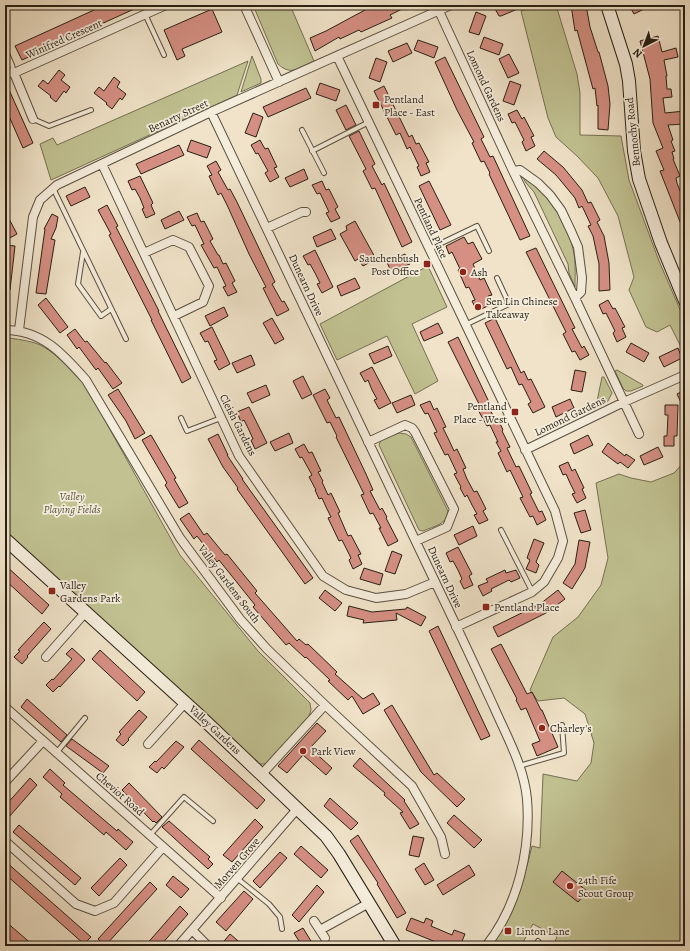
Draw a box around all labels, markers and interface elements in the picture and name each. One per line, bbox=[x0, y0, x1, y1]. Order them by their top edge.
street label: Winifred Crescent bbox=[23, 15, 105, 63]
north arrow bbox=[624, 26, 664, 66]
text: N bbox=[630, 45, 646, 61]
street label: Lomond Gardens bbox=[463, 48, 509, 124]
place label: Pentland Place - East bbox=[384, 92, 435, 120]
street label: Benarty Street bbox=[146, 95, 211, 136]
street label: Bennochy Road bbox=[622, 97, 644, 167]
marker: Pentland Place - East bbox=[371, 100, 381, 110]
street label: Pentland Place bbox=[410, 195, 452, 261]
place label: Sauchenbush Post Office bbox=[359, 251, 419, 279]
street label: Dunearn Drive bbox=[285, 252, 327, 319]
marker: Sauchenbush Post Office bbox=[422, 259, 432, 269]
place label: Ash bbox=[470, 265, 488, 280]
marker: Ash bbox=[458, 267, 468, 277]
place label: Sen Lin Chinese Takeaway bbox=[486, 294, 558, 322]
marker: Sen Lin Chinese Takeaway bbox=[473, 302, 483, 312]
street label: Cleish Gardens bbox=[216, 391, 260, 459]
street label: Lomond Gardens bbox=[532, 392, 608, 440]
place label: Pentland Place - West bbox=[453, 399, 507, 427]
marker: Pentland Place - West bbox=[510, 407, 520, 417]
park label: Valley Playing Fields bbox=[43, 489, 101, 517]
street label: Valley Gardens South bbox=[194, 541, 264, 626]
street label: Dunearn Drive bbox=[424, 544, 466, 611]
place label: Valley Gardens Park bbox=[59, 578, 121, 606]
marker: Valley Gardens Park bbox=[47, 586, 57, 596]
place label: Pentland Place bbox=[494, 600, 559, 615]
marker: Pentland Place bbox=[481, 602, 491, 612]
street label: Valley Gardens bbox=[185, 701, 244, 758]
place label: Charley's bbox=[550, 721, 592, 736]
marker: Charley's bbox=[537, 723, 547, 733]
place label: Park View bbox=[311, 744, 356, 759]
marker: Park View bbox=[298, 746, 308, 756]
street label: Cheviot Road bbox=[92, 769, 148, 819]
street label: Morven Grove bbox=[211, 834, 263, 892]
place label: 24th Fife Scout Group bbox=[578, 873, 634, 901]
marker: 24th Fife Scout Group bbox=[565, 881, 575, 891]
place label: Linton Lane bbox=[516, 924, 570, 939]
marker: Linton Lane bbox=[503, 926, 513, 936]

